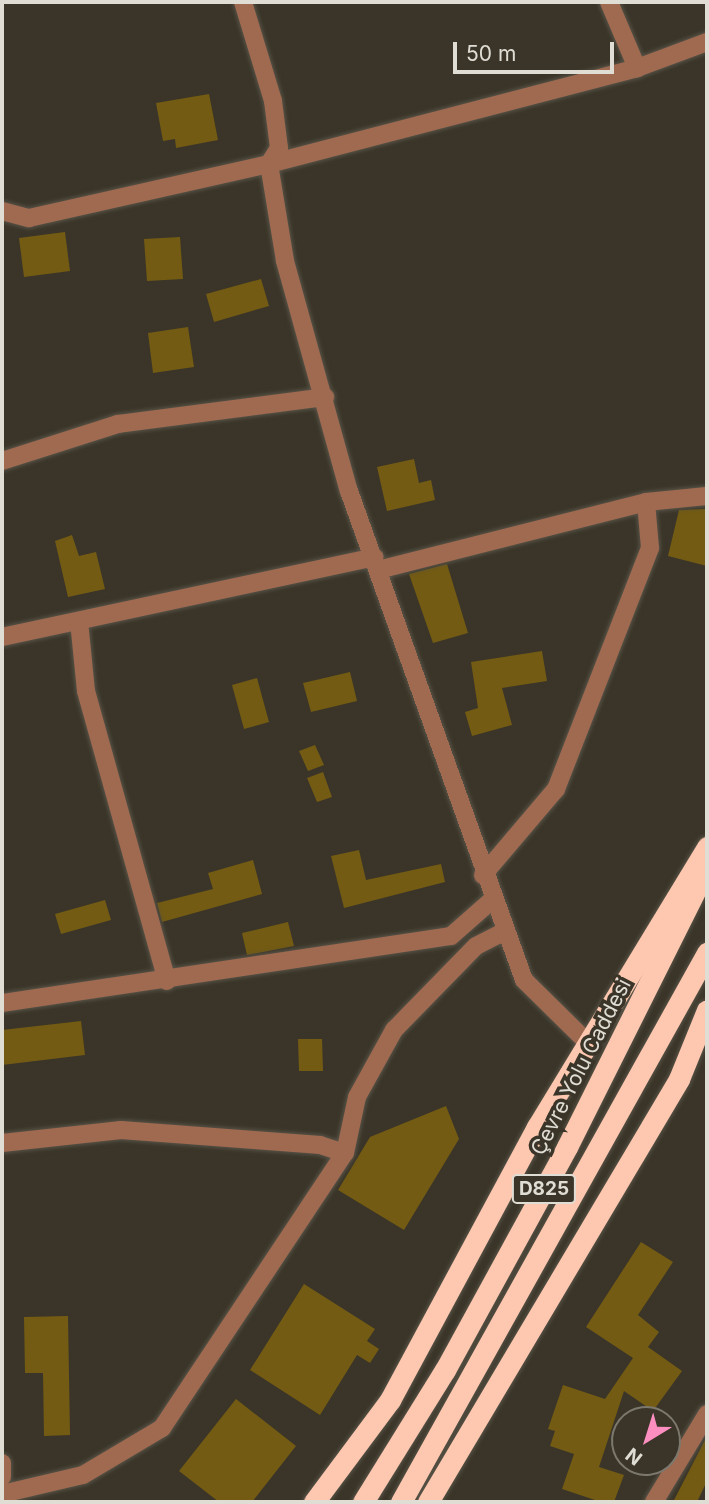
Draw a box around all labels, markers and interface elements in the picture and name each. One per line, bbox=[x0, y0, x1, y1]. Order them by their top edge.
scale bar bbox=[457, 28, 618, 72]
text: 50 m bbox=[466, 41, 516, 66]
street label: Çevre Yolu Caddesi bbox=[526, 975, 636, 1159]
road number: D825 bbox=[511, 1174, 577, 1204]
north arrow bbox=[611, 1406, 681, 1476]
text: N bbox=[621, 1443, 647, 1470]

